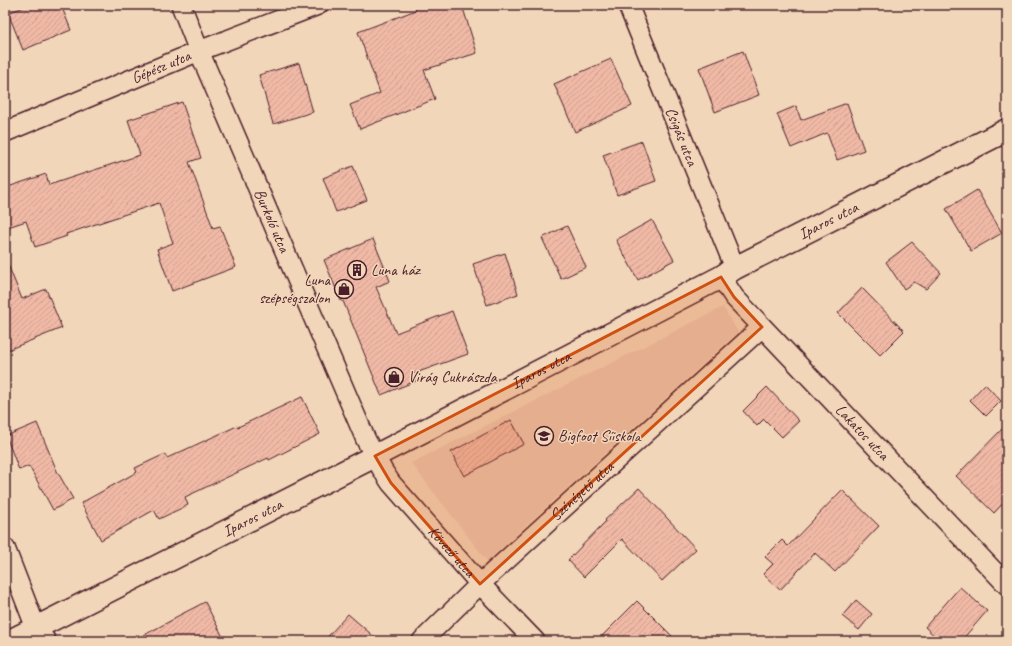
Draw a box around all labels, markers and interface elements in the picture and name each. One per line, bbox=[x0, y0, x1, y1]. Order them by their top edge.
street label: Gépész utca bbox=[129, 45, 195, 88]
street label: Csigás utca bbox=[661, 104, 703, 170]
street label: Burkoló utca bbox=[249, 186, 295, 257]
street label: Iparos utca bbox=[795, 197, 862, 244]
building icon: Luna ház bbox=[346, 259, 368, 281]
place label: Luna ház bbox=[371, 260, 422, 280]
place label: Luna szépségszalon bbox=[259, 270, 332, 308]
shop icon: Luna szépségszalon bbox=[333, 278, 355, 300]
street label: Iparos utca bbox=[508, 346, 575, 394]
shop icon: Virág Cukrászda bbox=[383, 366, 405, 388]
place label: Virág Cukrászda bbox=[408, 367, 498, 387]
street label: Lakatos utca bbox=[831, 400, 894, 465]
school or university icon: Bigfoot Síiskola bbox=[533, 425, 555, 447]
place label: Bigfoot Síiskola bbox=[558, 426, 642, 446]
street label: Szénégető utca bbox=[546, 456, 619, 526]
street label: Iparos utca bbox=[219, 494, 287, 541]
street label: Kövező utca bbox=[424, 522, 481, 583]

